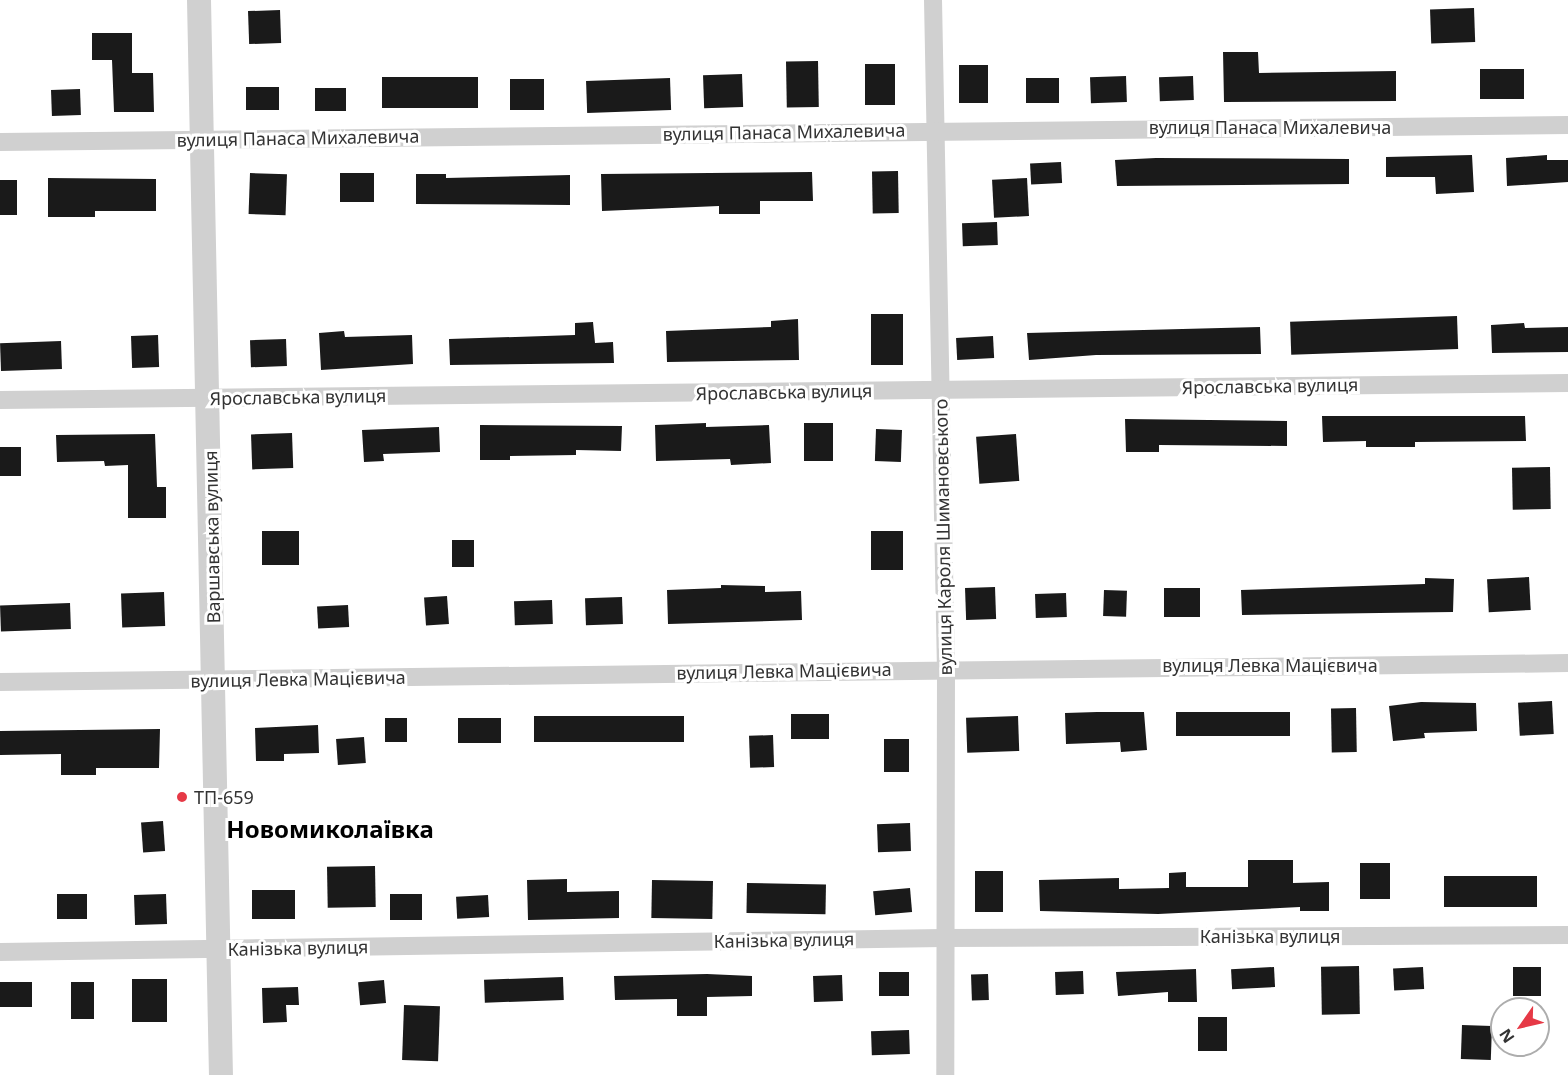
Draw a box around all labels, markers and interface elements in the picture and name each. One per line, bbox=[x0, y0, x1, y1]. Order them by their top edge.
street label: вулиця Панаса Михалевича bbox=[1149, 116, 1391, 138]
street label: вулиця Панаса Михалевича bbox=[663, 119, 905, 145]
street label: вулиця Панаса Михалевича bbox=[177, 125, 419, 151]
street label: Ярославська вулиця bbox=[1181, 374, 1359, 398]
street label: Ярославська вулиця bbox=[695, 380, 873, 404]
street label: Ярославська вулиця bbox=[209, 385, 387, 409]
street label: вулиця Кароля Шимановського bbox=[930, 398, 956, 676]
street label: Варшавська вулиця bbox=[200, 450, 224, 624]
street label: вулиця Левка Мацієвича bbox=[1162, 654, 1378, 676]
street label: вулиця Левка Мацієвича bbox=[676, 658, 892, 684]
street label: вулиця Левка Мацієвича bbox=[190, 666, 406, 692]
place label: ТП-659 bbox=[194, 786, 254, 808]
marker: ТП-659 bbox=[175, 790, 189, 804]
district label: Новомиколаївка bbox=[226, 815, 434, 843]
street label: Канізька вулиця bbox=[1200, 925, 1340, 947]
street label: Канізька вулиця bbox=[714, 928, 854, 952]
street label: Канізька вулиця bbox=[228, 936, 368, 960]
north arrow bbox=[1490, 997, 1550, 1057]
text: N bbox=[1494, 1024, 1519, 1047]

